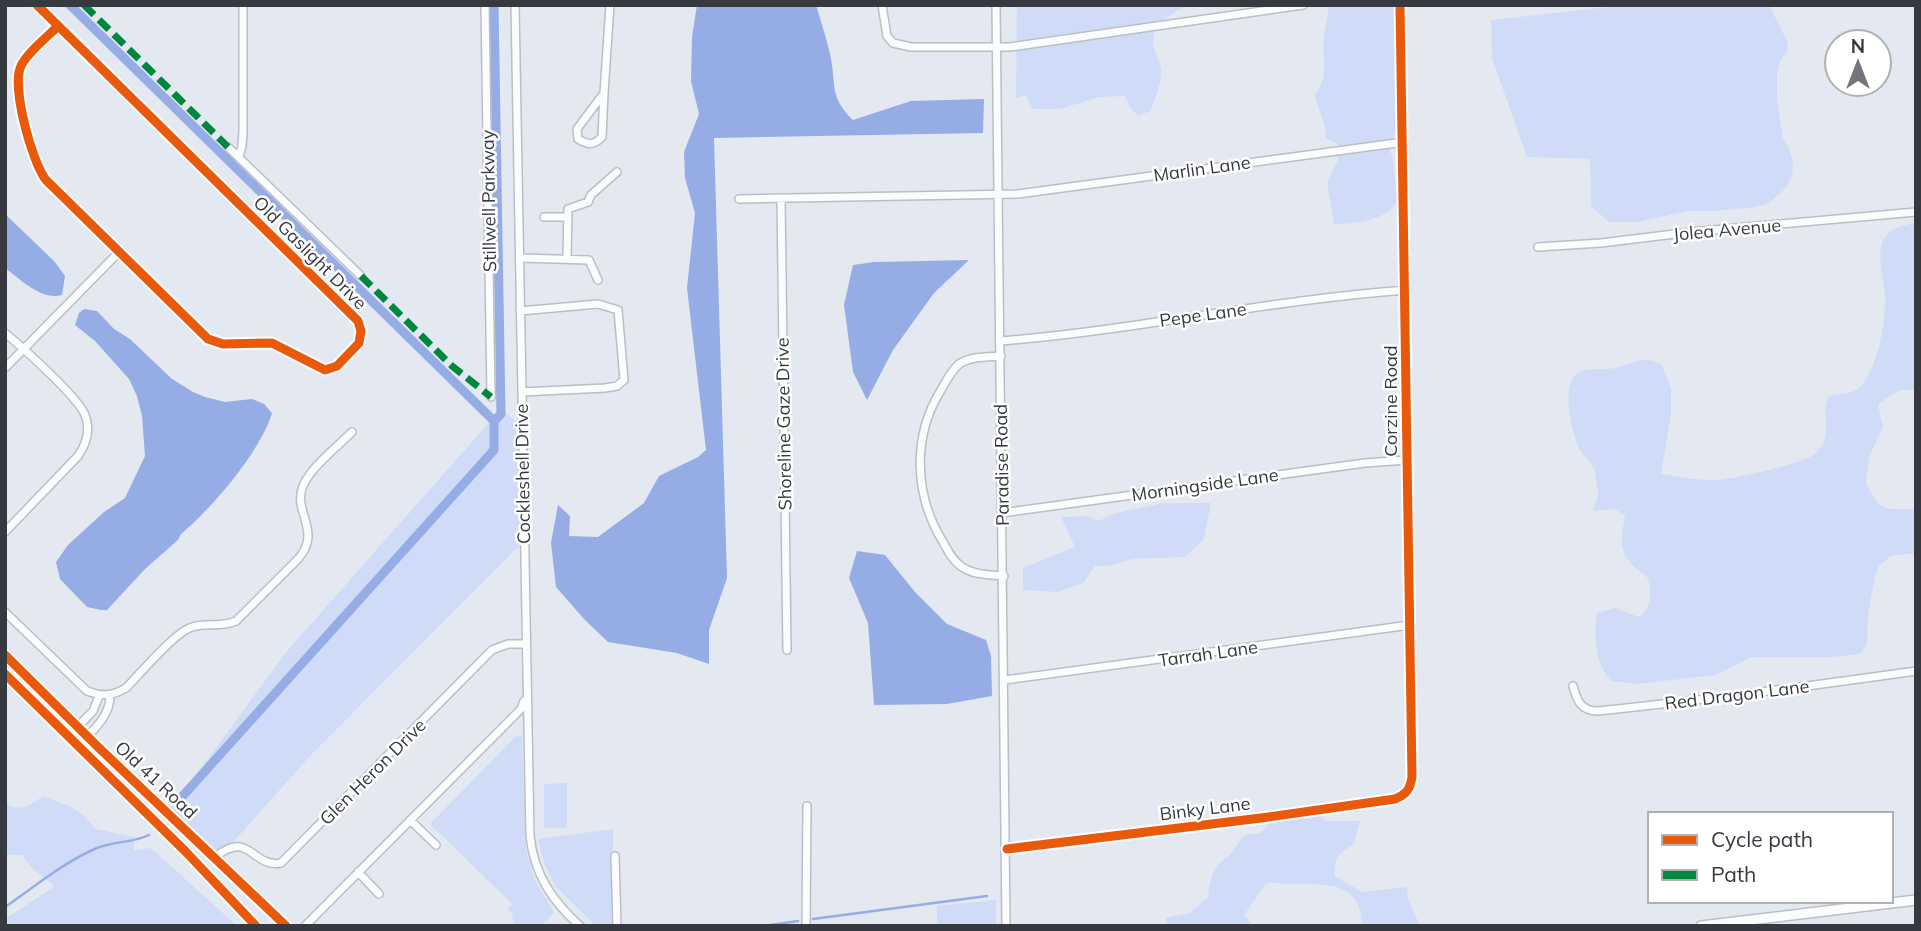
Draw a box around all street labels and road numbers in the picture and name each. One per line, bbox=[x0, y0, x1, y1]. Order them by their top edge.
street label: Stillwell Parkway bbox=[476, 129, 501, 272]
street label: Marlin Lane bbox=[1152, 150, 1252, 187]
street label: Old Gaslight Drive bbox=[249, 191, 372, 314]
street label: Jolea Avenue bbox=[1672, 213, 1782, 246]
street label: Pepe Lane bbox=[1158, 297, 1248, 332]
street label: Shoreline Gaze Drive bbox=[770, 337, 797, 511]
street label: Corzine Road bbox=[1379, 345, 1402, 457]
street label: Cockleshell Drive bbox=[510, 404, 535, 544]
street label: Paradise Road bbox=[989, 404, 1014, 526]
street label: Morningside Lane bbox=[1130, 463, 1280, 506]
street label: Tarrah Lane bbox=[1157, 635, 1259, 672]
street label: Red Dragon Lane bbox=[1663, 674, 1811, 715]
street label: Glen Heron Drive bbox=[314, 713, 431, 830]
street label: Old 41 Road bbox=[110, 736, 202, 824]
street label: Binky Lane bbox=[1158, 792, 1252, 825]

